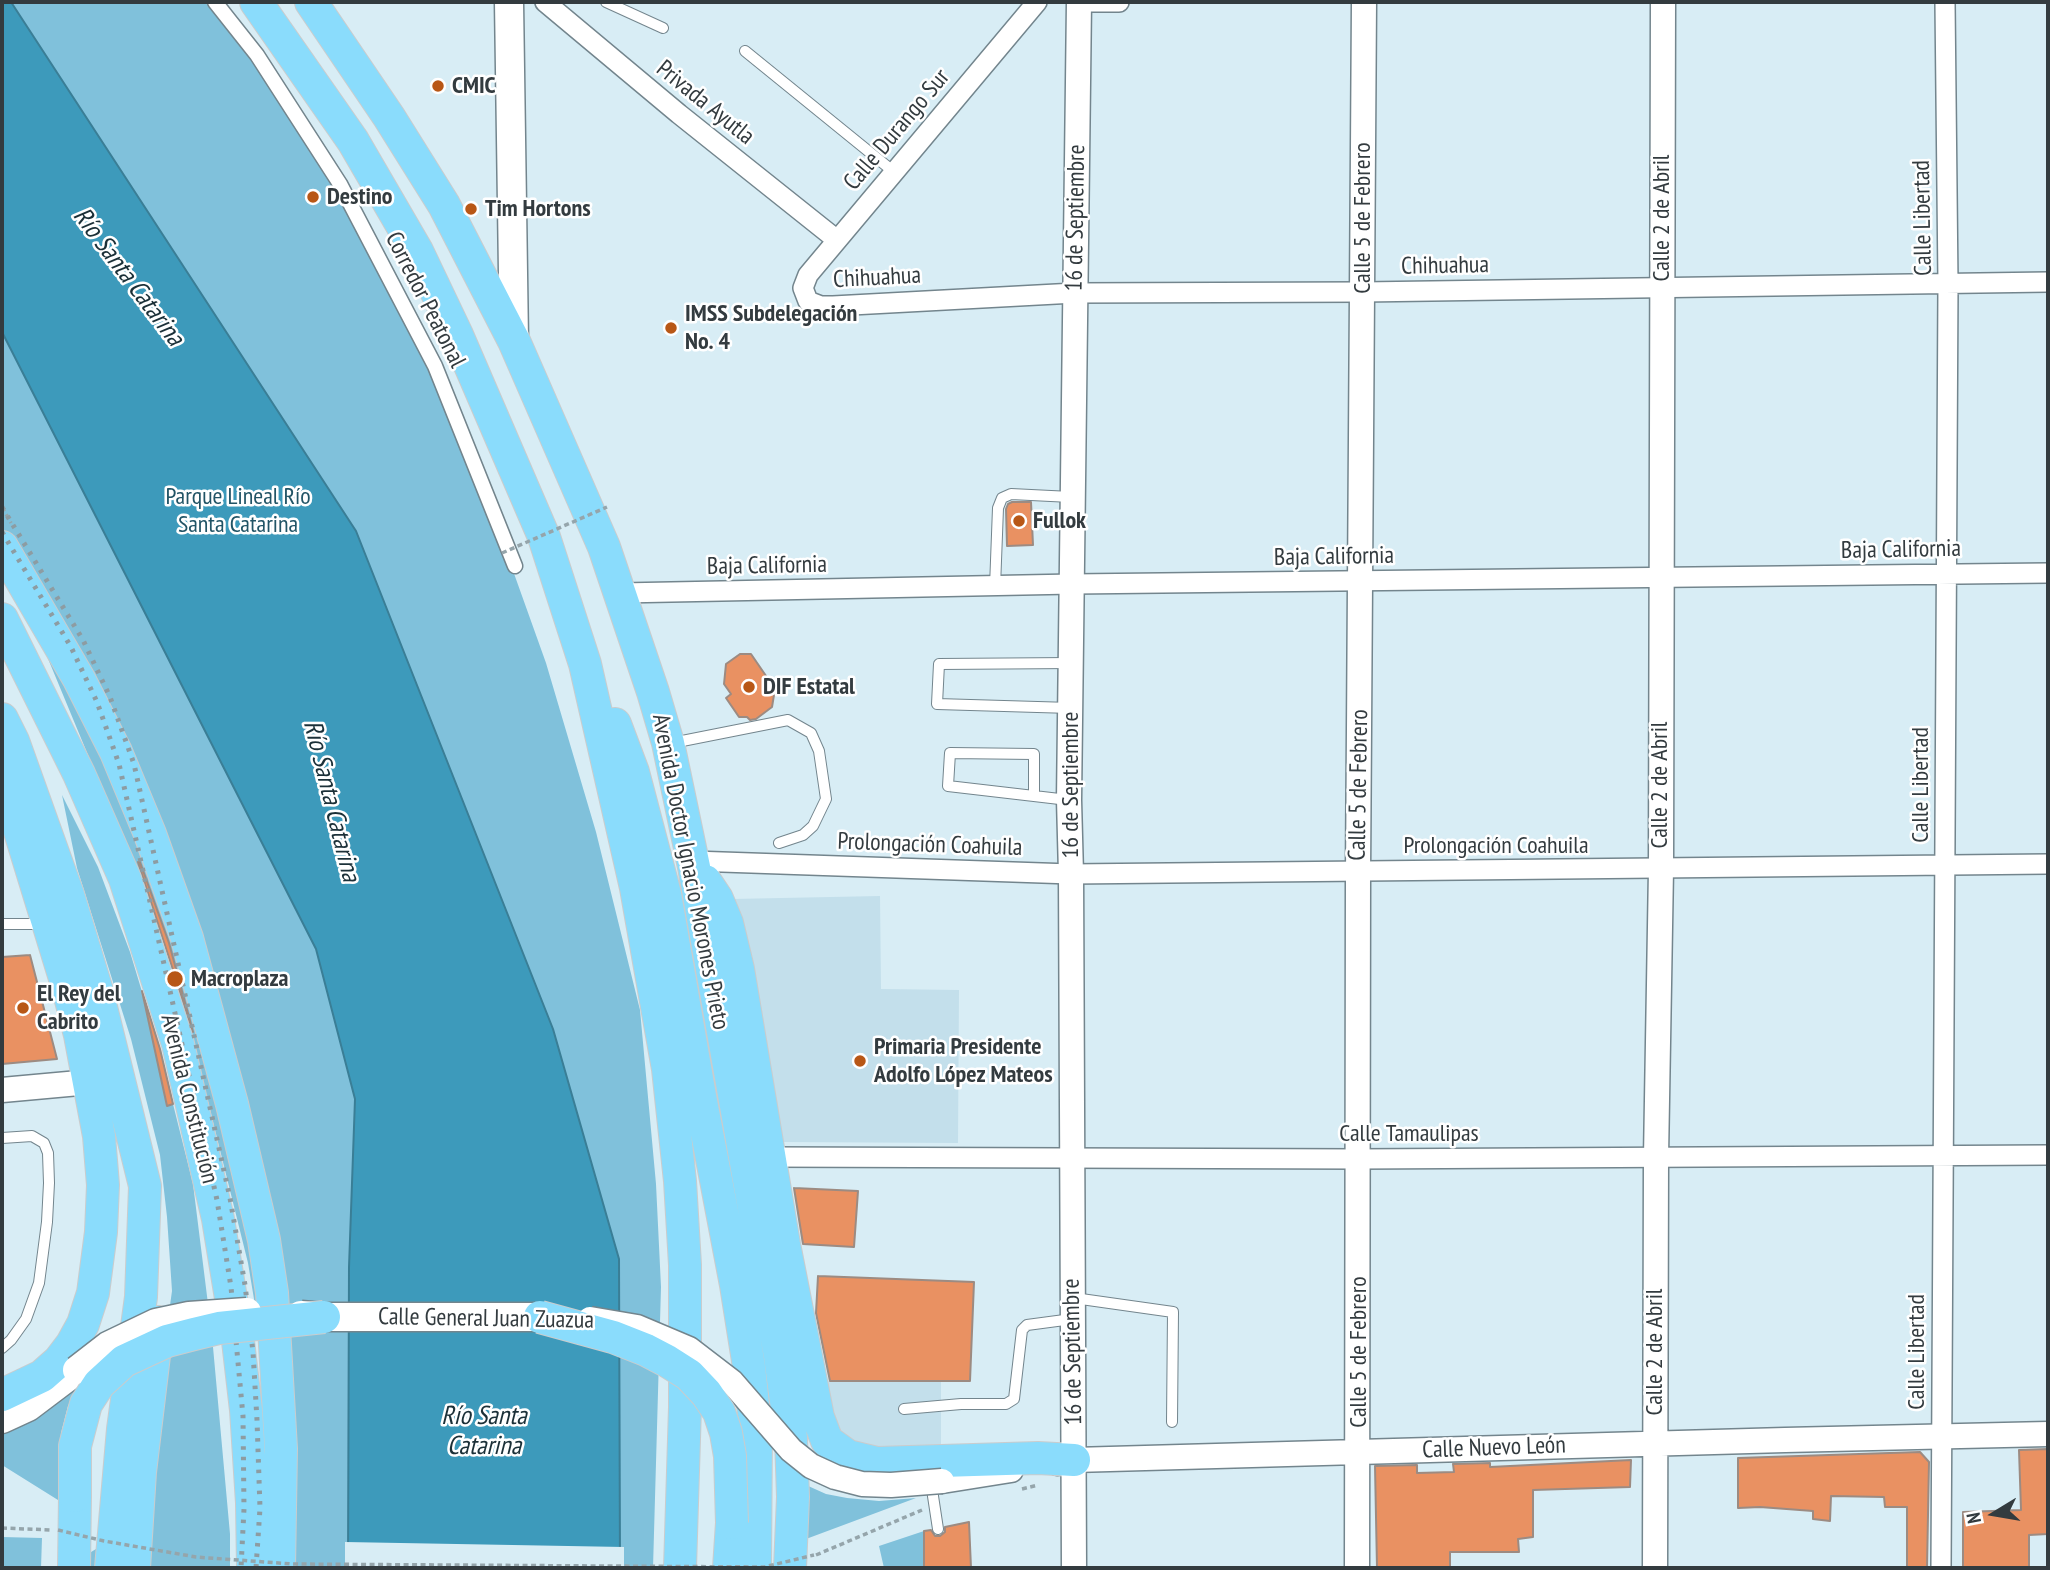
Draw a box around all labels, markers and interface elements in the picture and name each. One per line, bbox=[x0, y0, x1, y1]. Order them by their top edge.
street label: Privada Ayutla bbox=[650, 55, 760, 151]
street label: Calle Durango Sur bbox=[838, 64, 956, 196]
place label: CMIC bbox=[452, 72, 496, 100]
marker: CMIC bbox=[430, 78, 446, 94]
street label: Calle 5 de Febrero bbox=[1349, 142, 1377, 294]
street label: 16 de Septiembre bbox=[1060, 144, 1092, 292]
street label: Calle 2 de Abril bbox=[1648, 155, 1676, 281]
street label: Calle Libertad bbox=[1908, 160, 1938, 276]
place label: Destino bbox=[327, 183, 392, 211]
marker: Destino bbox=[305, 189, 321, 205]
place label: Tim Hortons bbox=[485, 195, 591, 223]
marker: Tim Hortons bbox=[463, 201, 479, 217]
water label: Río Santa Catarina bbox=[66, 202, 190, 352]
street label: Corredor Peatonal bbox=[379, 227, 471, 373]
street label: Chihuahua bbox=[1401, 251, 1489, 281]
street label: Chihuahua bbox=[832, 261, 922, 295]
place label: IMSS Subdelegación No. 4 bbox=[685, 300, 857, 356]
marker: IMSS Subdelegación No. 4 bbox=[663, 320, 679, 336]
park label: Parque Lineal Río Santa Catarina bbox=[165, 483, 311, 539]
place label: Fullok bbox=[1033, 507, 1086, 535]
marker: Fullok bbox=[1011, 513, 1027, 529]
street label: Baja California bbox=[1841, 535, 1961, 565]
street label: Baja California bbox=[1274, 542, 1394, 572]
street label: Baja California bbox=[707, 551, 827, 581]
place label: DIF Estatal bbox=[763, 673, 855, 701]
marker: DIF Estatal bbox=[741, 679, 757, 695]
street label: Calle 5 de Febrero bbox=[1343, 709, 1375, 861]
street label: Avenida Doctor Ignacio Morones Prieto bbox=[645, 712, 735, 1032]
street label: 16 de Septiembre bbox=[1057, 712, 1085, 858]
water label: Río Santa Catarina bbox=[296, 717, 366, 885]
street label: Calle 2 de Abril bbox=[1646, 722, 1674, 848]
street label: Calle Libertad bbox=[1907, 727, 1935, 843]
street label: Prolongación Coahuila bbox=[837, 827, 1023, 863]
street label: Prolongación Coahuila bbox=[1404, 832, 1588, 860]
place label: Macroplaza bbox=[191, 965, 288, 993]
marker: Macroplaza bbox=[165, 969, 185, 989]
place label: El Rey del Cabrito bbox=[37, 980, 121, 1036]
marker: El Rey del Cabrito bbox=[15, 1000, 31, 1016]
street label: Avenida Constitución bbox=[154, 1011, 224, 1187]
place label: Primaria Presidente Adolfo López Mateos bbox=[874, 1033, 1053, 1089]
marker: Primaria Presidente Adolfo López Mateos bbox=[852, 1053, 868, 1069]
street label: Calle Tamaulipas bbox=[1339, 1120, 1479, 1148]
street label: Calle 5 de Febrero bbox=[1345, 1276, 1373, 1428]
street label: 16 de Septiembre bbox=[1057, 1278, 1089, 1426]
street label: Calle 2 de Abril bbox=[1641, 1289, 1669, 1415]
street label: Calle Libertad bbox=[1903, 1294, 1931, 1410]
street label: Calle General Juan Zuazua bbox=[378, 1303, 594, 1335]
water label: Río Santa Catarina bbox=[441, 1401, 527, 1462]
street label: Calle Nuevo León bbox=[1422, 1431, 1566, 1465]
north arrow bbox=[1959, 1479, 2029, 1549]
text: N bbox=[1961, 1511, 1986, 1525]

